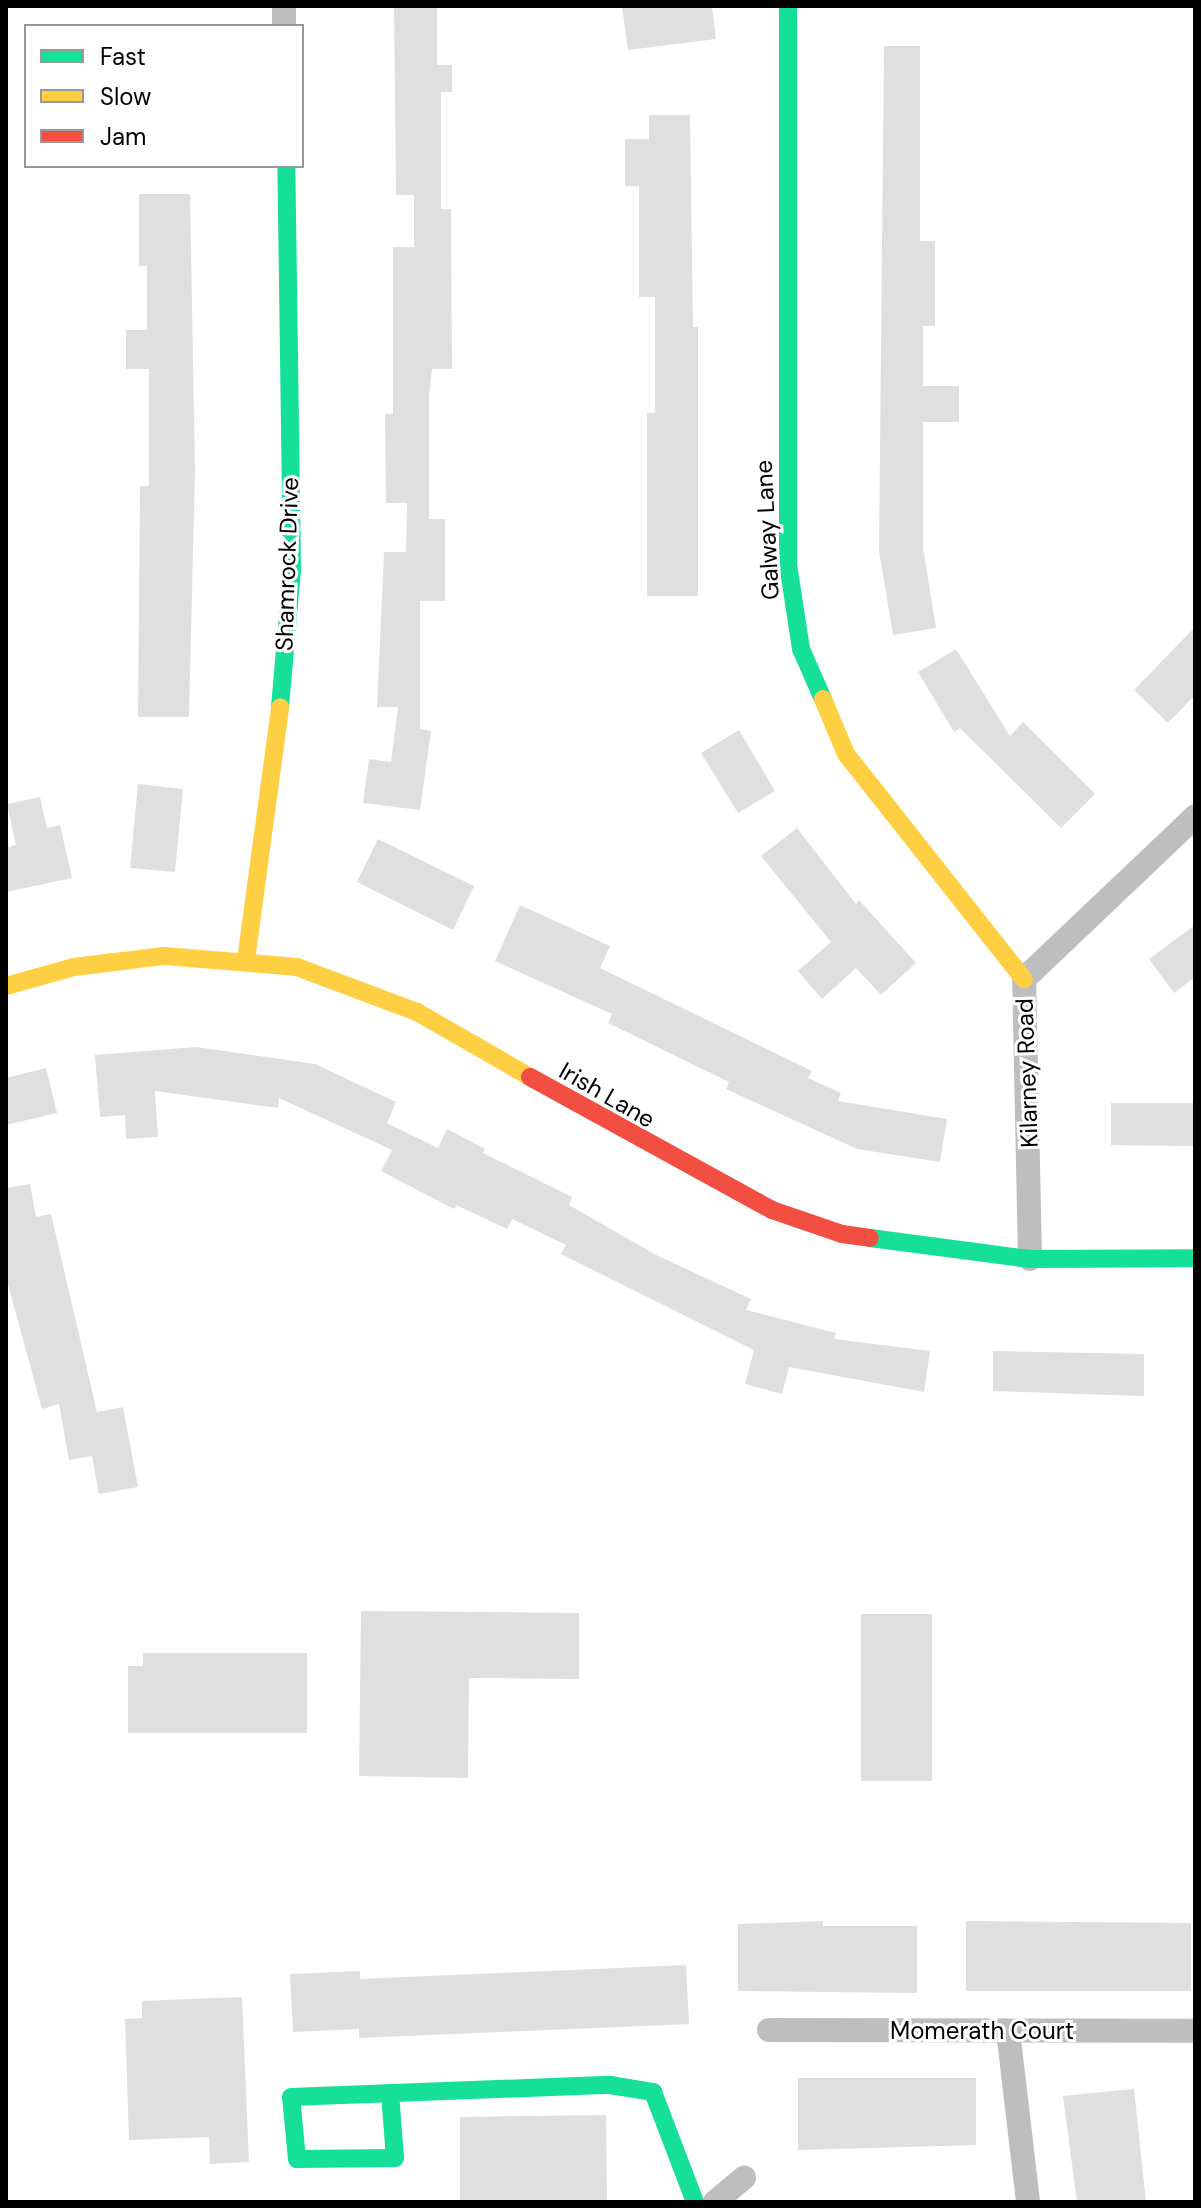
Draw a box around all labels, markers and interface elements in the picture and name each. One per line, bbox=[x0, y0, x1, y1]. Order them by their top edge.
legend bbox=[24, 24, 304, 168]
text: Fast bbox=[100, 41, 146, 72]
text: Slow bbox=[100, 81, 151, 112]
text: Jam bbox=[100, 121, 146, 152]
street label: Galway Lane bbox=[749, 459, 785, 601]
street label: Shamrock Drive bbox=[270, 477, 304, 651]
street label: Kilarney Road bbox=[1010, 998, 1044, 1148]
street label: Irish Lane bbox=[554, 1056, 660, 1134]
street label: Momerath Court bbox=[890, 2017, 1074, 2045]

